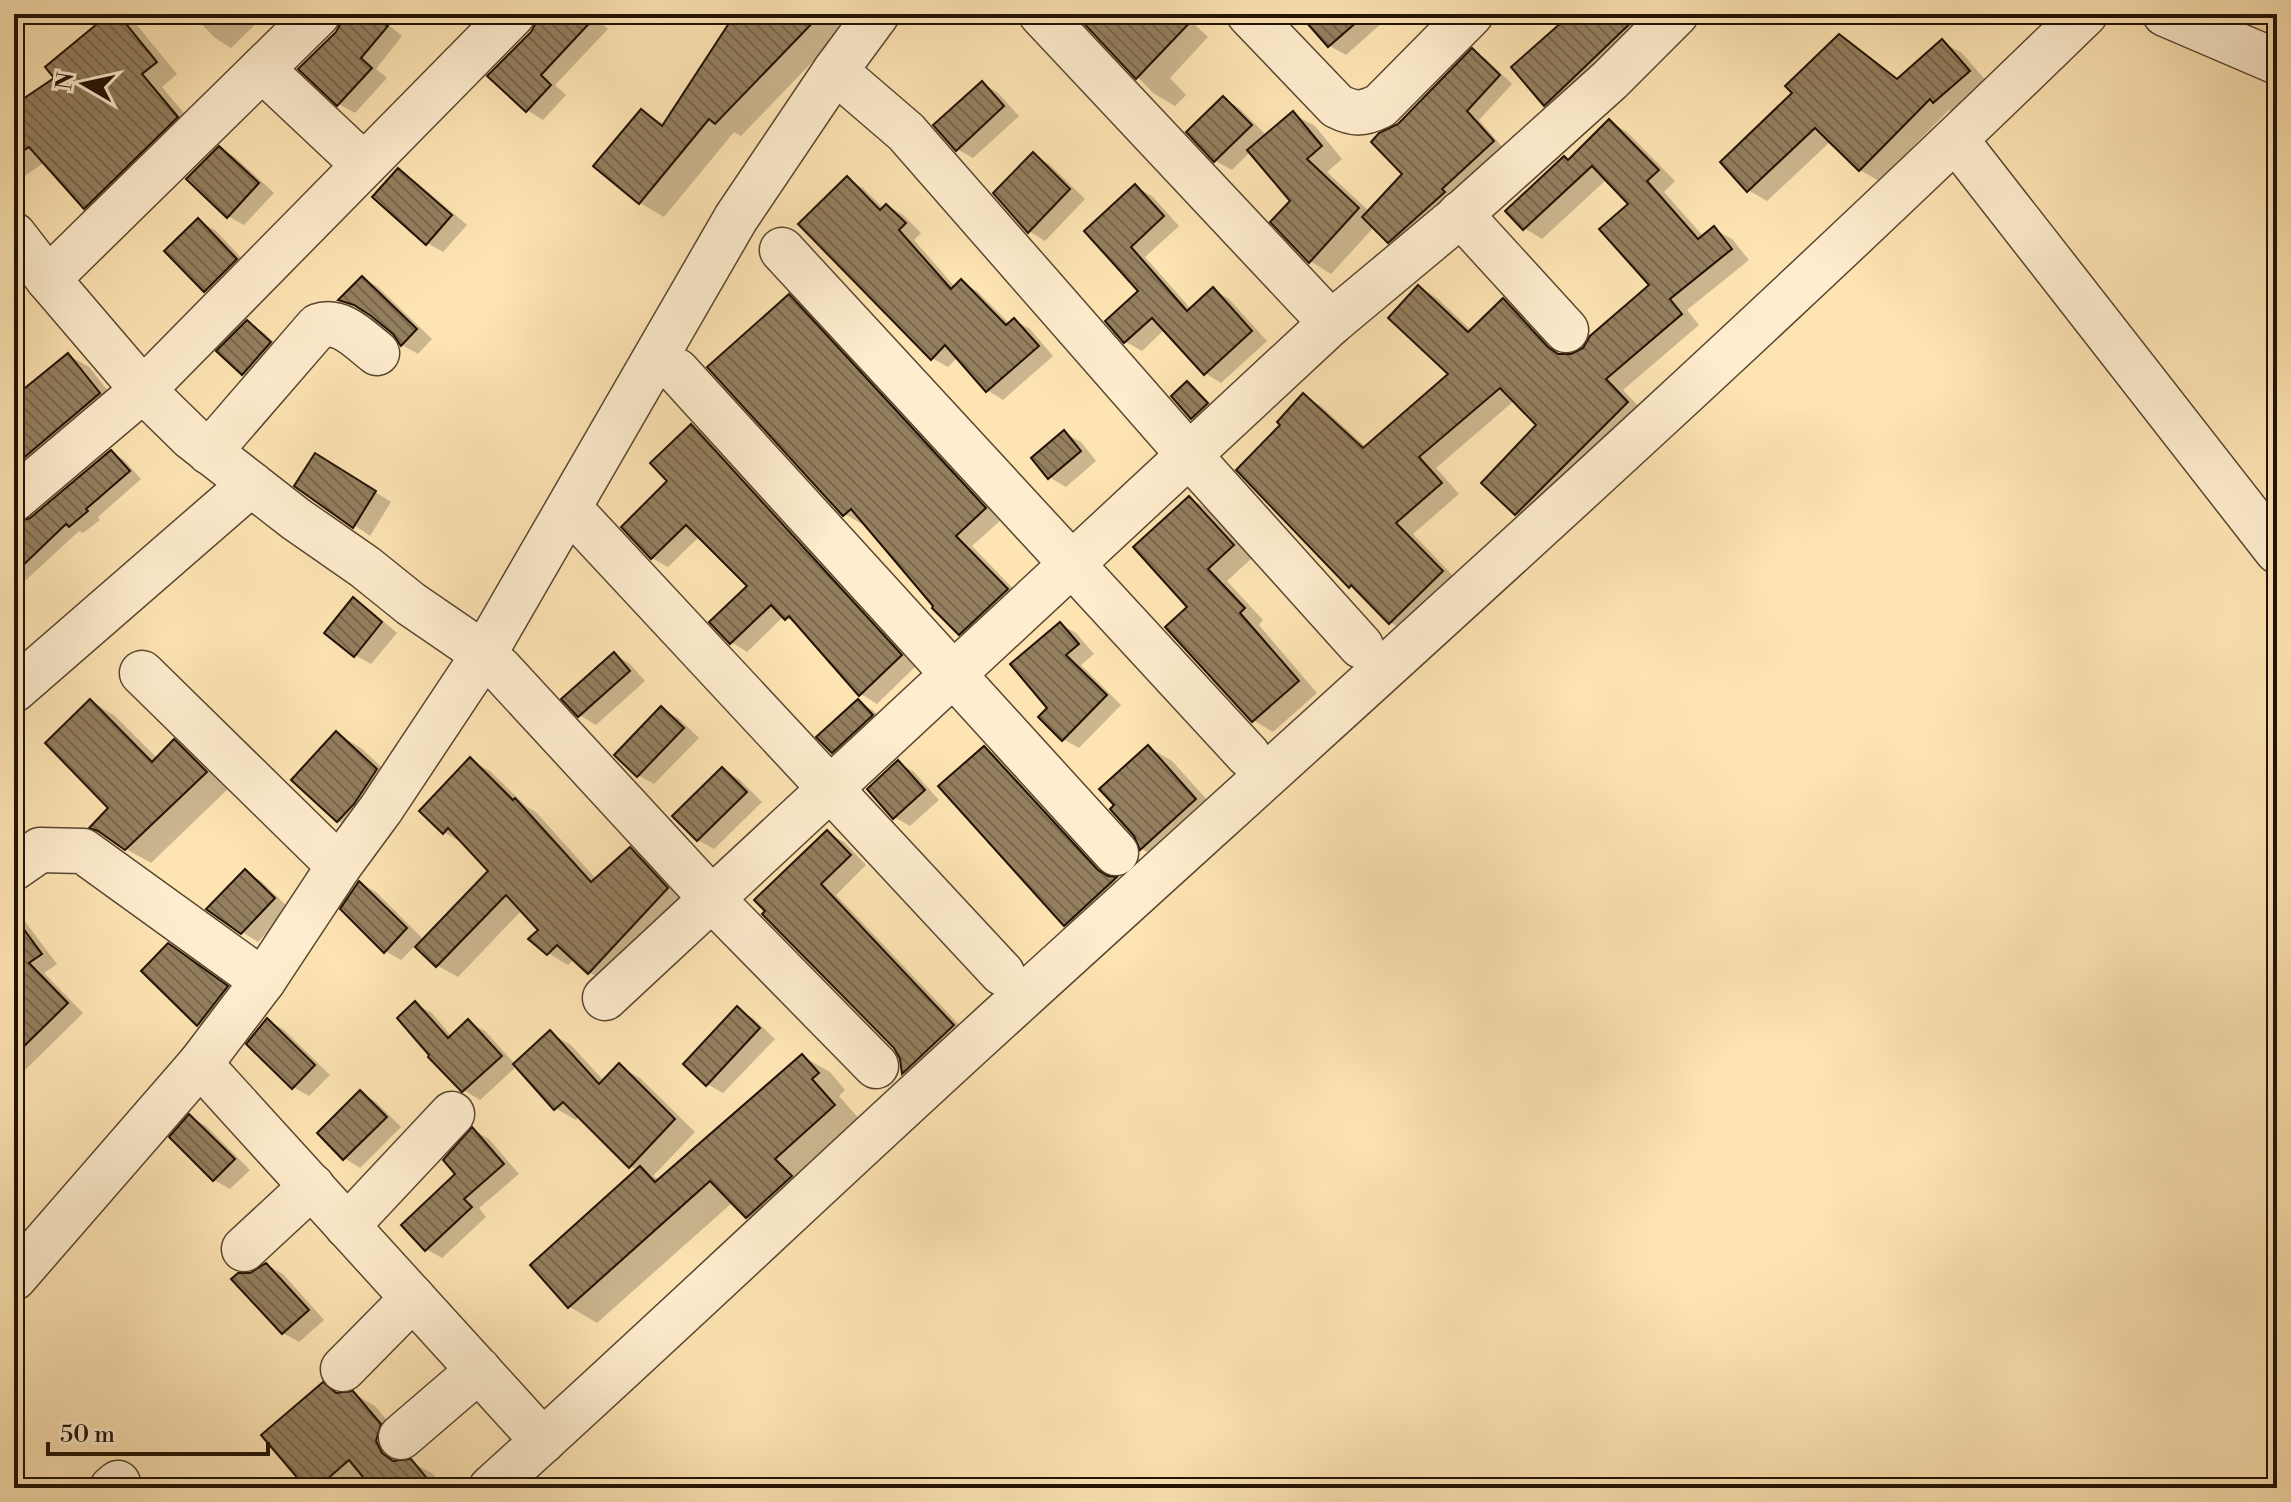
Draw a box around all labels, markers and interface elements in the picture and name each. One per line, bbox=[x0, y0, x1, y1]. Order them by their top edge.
north arrow bbox=[44, 44, 124, 124]
text: N bbox=[51, 70, 81, 92]
scale bar bbox=[48, 1406, 268, 1456]
text: 50 m bbox=[60, 1420, 115, 1450]

